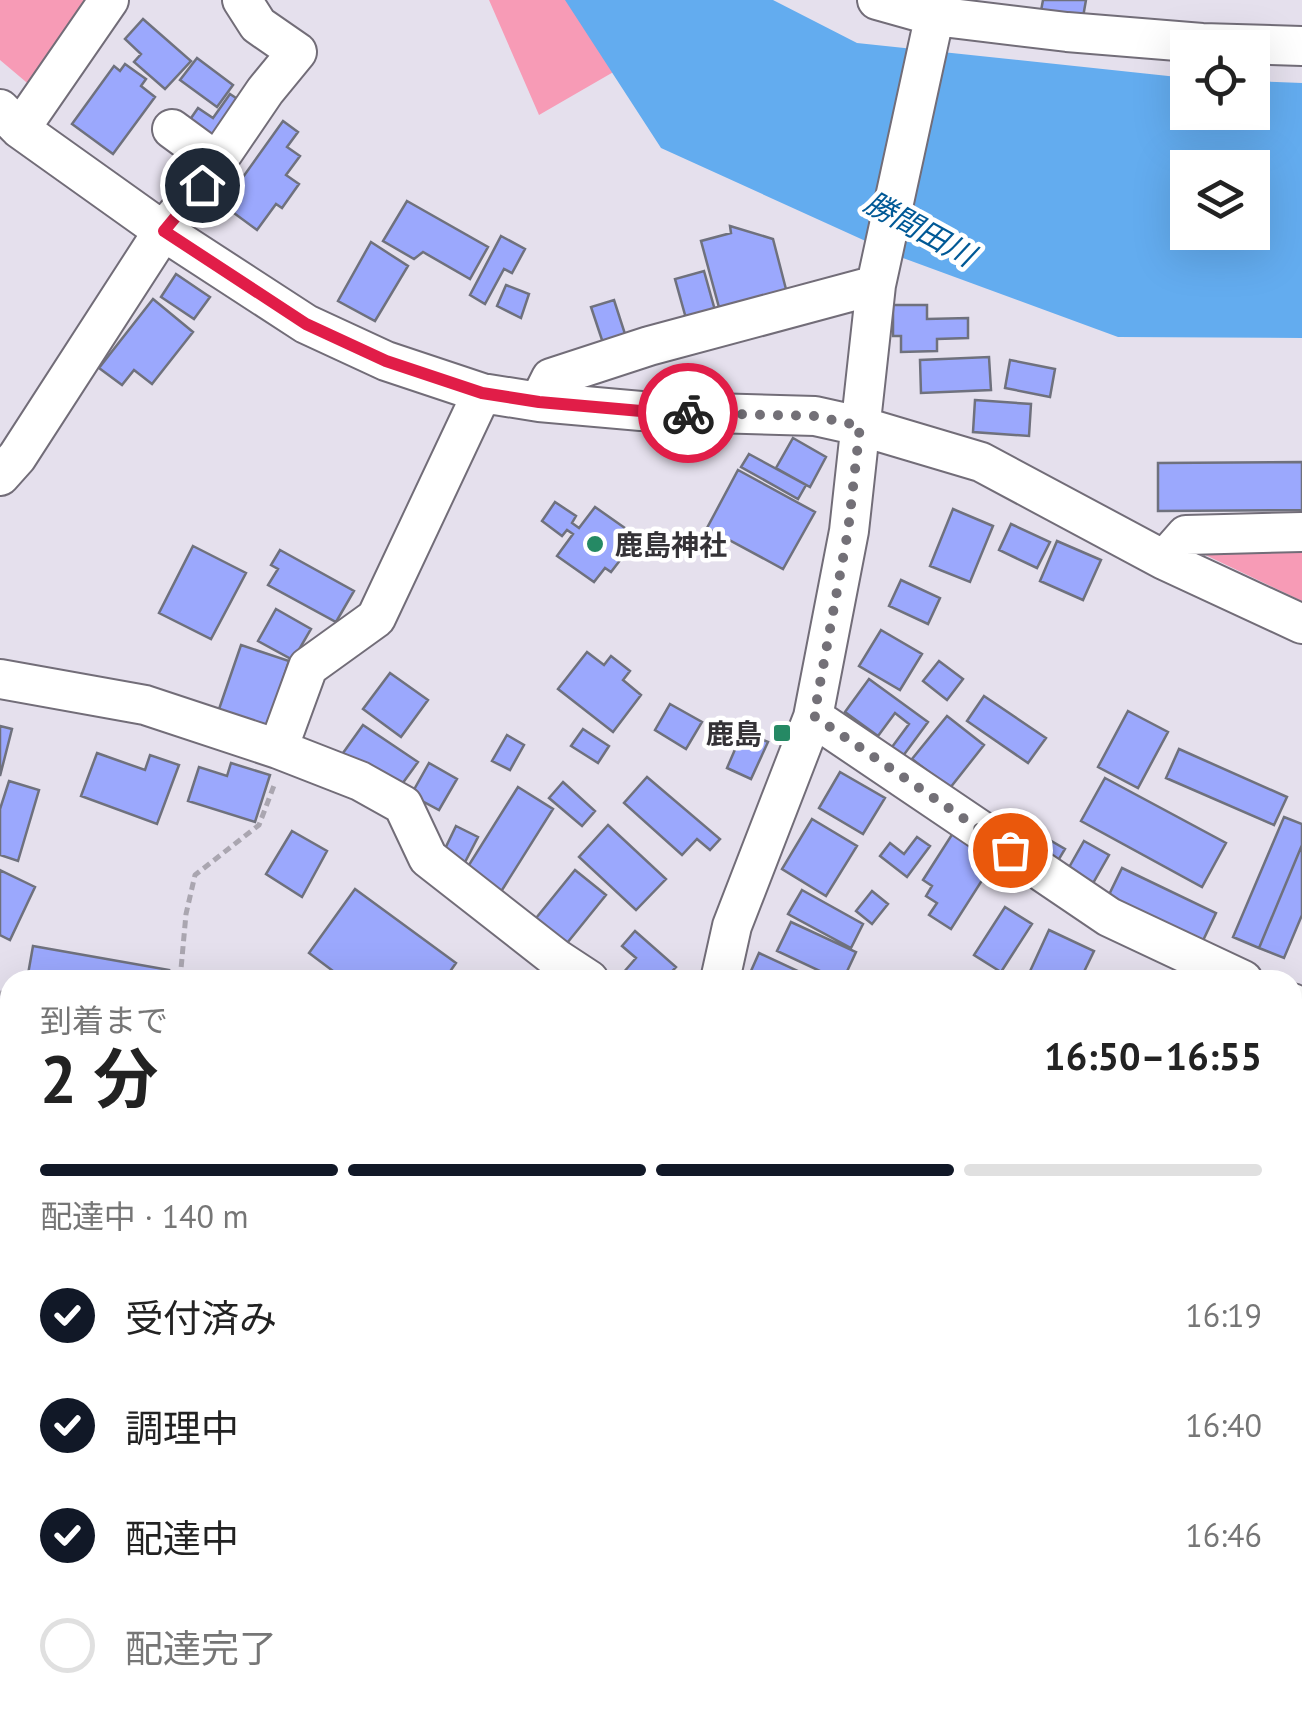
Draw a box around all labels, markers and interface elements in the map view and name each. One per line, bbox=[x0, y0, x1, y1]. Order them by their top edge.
map controls bbox=[1170, 30, 1270, 250]
button: locate bbox=[1170, 30, 1270, 130]
pin bbox=[160, 143, 245, 228]
button: layers bbox=[1170, 150, 1270, 250]
icon: home bbox=[175, 158, 230, 213]
water label: 勝間田川 bbox=[858, 182, 985, 276]
courier bbox=[638, 363, 738, 463]
icon: bike bbox=[661, 386, 716, 441]
place label: 鹿島神社 bbox=[615, 526, 727, 563]
marker: 鹿島神社 bbox=[584, 533, 606, 555]
place label: 鹿島 bbox=[706, 715, 762, 752]
marker: 鹿島 bbox=[771, 722, 793, 744]
pin bbox=[968, 808, 1053, 893]
icon: bag bbox=[983, 823, 1038, 878]
text: 到着まで bbox=[40, 999, 168, 1041]
text: 16:50–16:55 bbox=[1044, 1031, 1262, 1080]
text: 2 分 bbox=[40, 1036, 158, 1120]
text: 配達中 · 140 m bbox=[40, 1195, 248, 1237]
icon: check bbox=[40, 1288, 95, 1343]
text: 受付済み bbox=[125, 1293, 277, 1342]
text: 16:19 bbox=[1185, 1294, 1262, 1336]
icon: check bbox=[40, 1398, 95, 1453]
text: 調理中 bbox=[125, 1403, 239, 1452]
text: 16:40 bbox=[1185, 1404, 1262, 1446]
icon: check bbox=[40, 1508, 95, 1563]
text: 配達中 bbox=[125, 1513, 239, 1562]
text: 16:46 bbox=[1185, 1514, 1262, 1556]
text: 配達完了 bbox=[125, 1623, 277, 1672]

